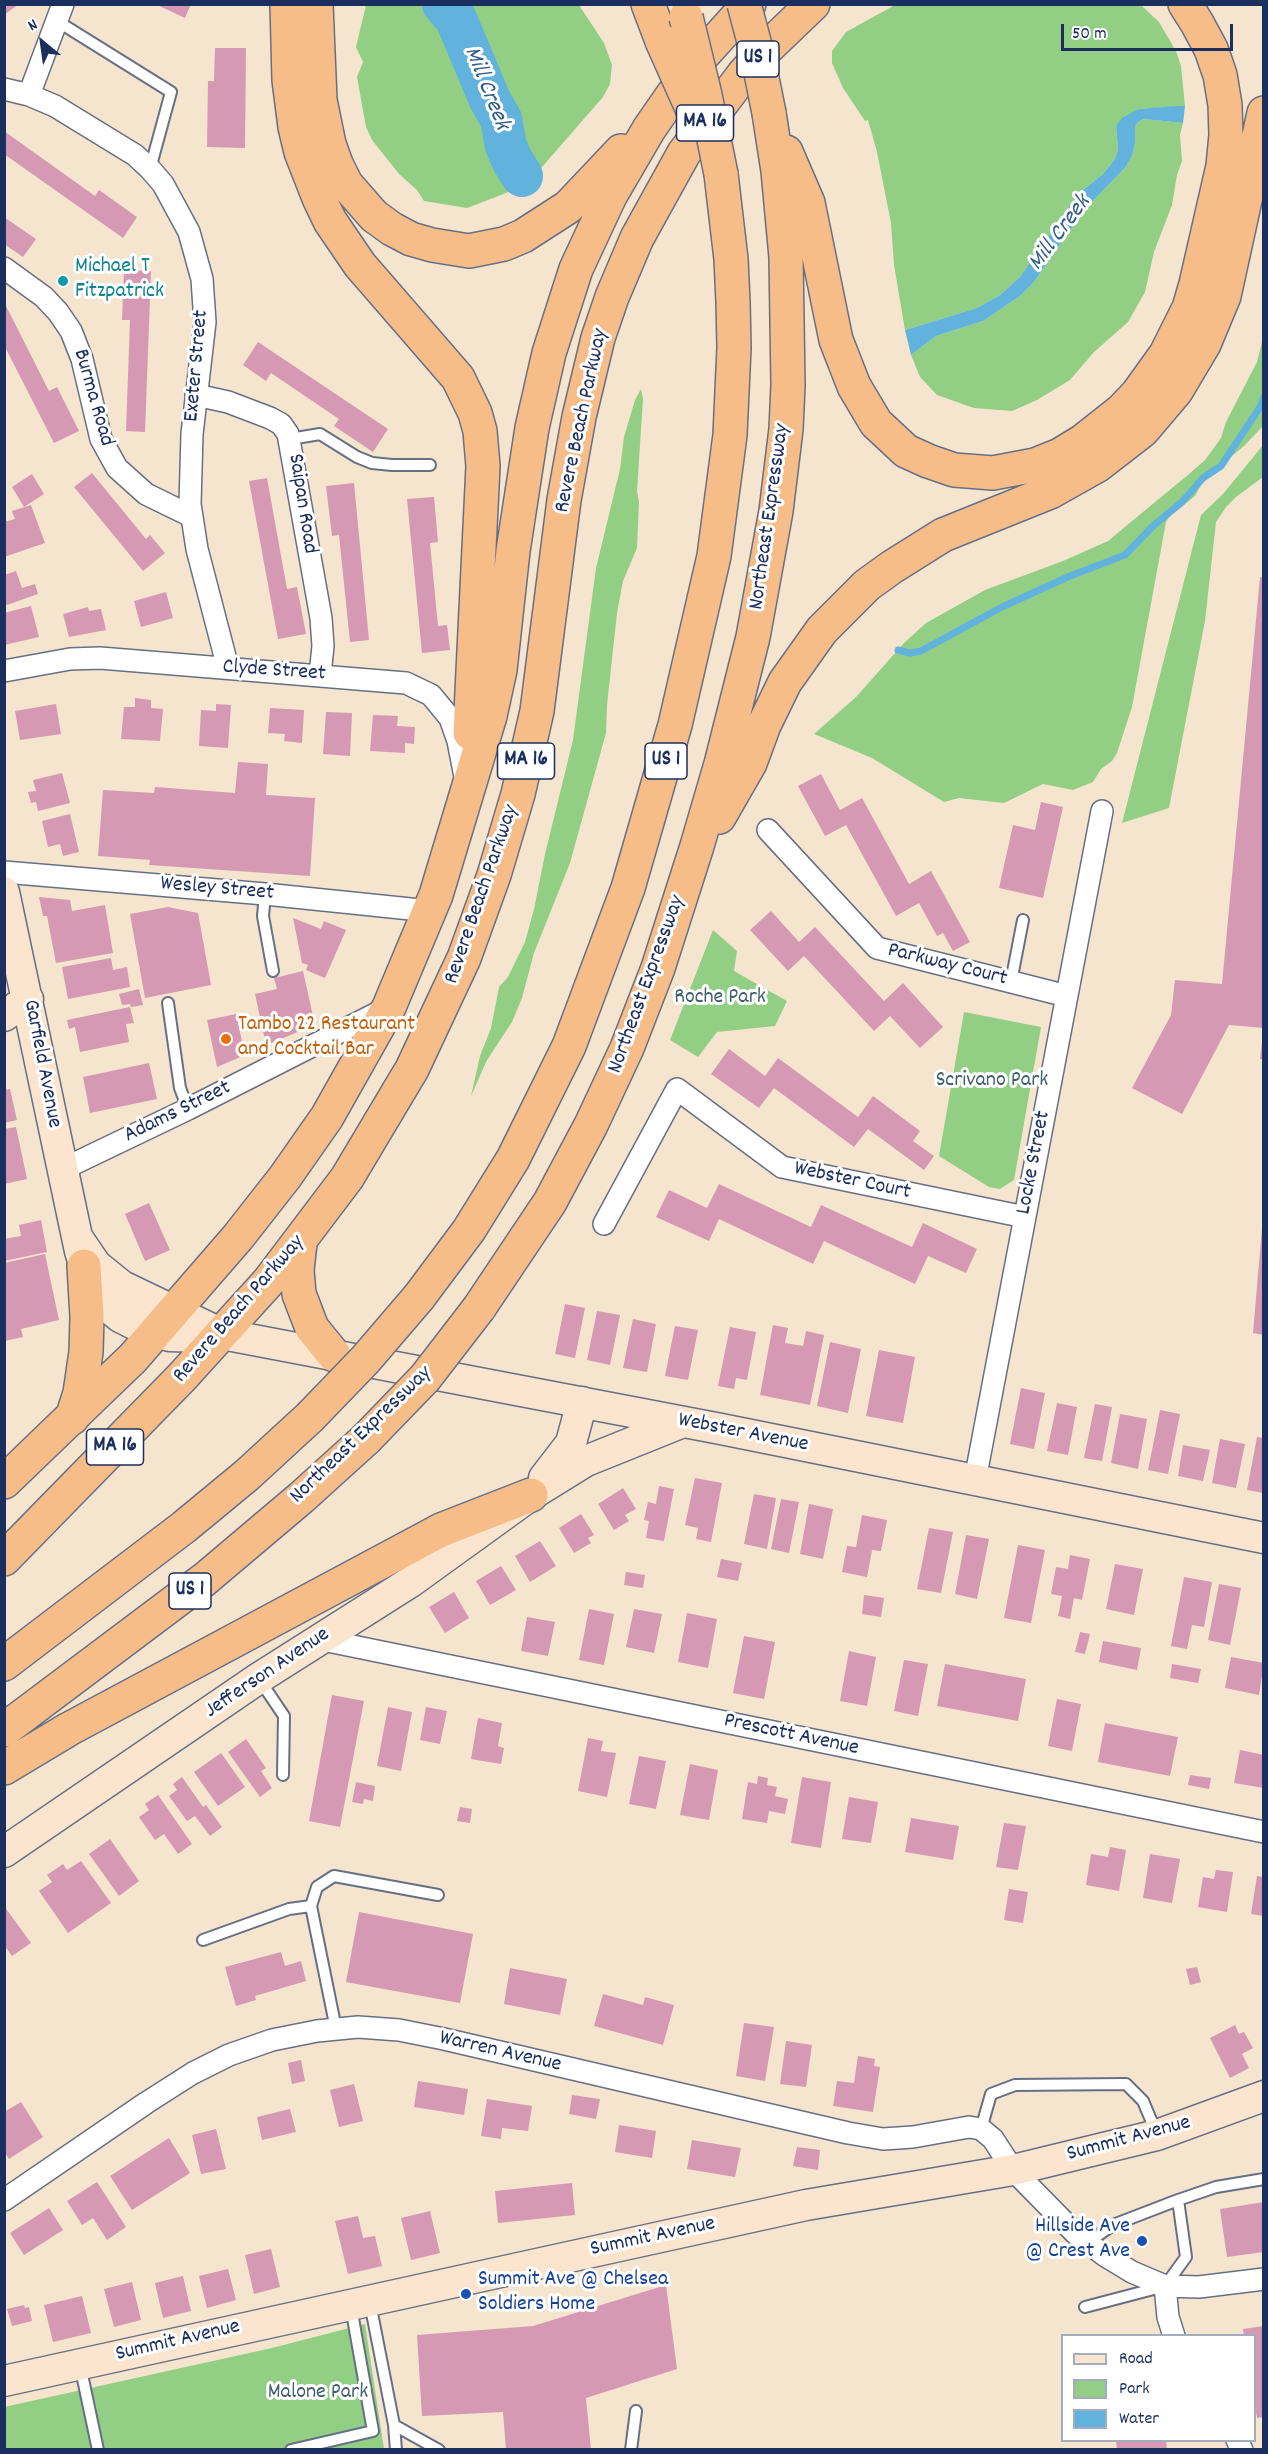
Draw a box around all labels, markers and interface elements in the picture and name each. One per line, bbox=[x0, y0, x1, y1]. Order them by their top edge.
north arrow bbox=[12, 12, 72, 72]
scale bar bbox=[1064, 12, 1236, 50]
text: N bbox=[24, 14, 42, 38]
text: 50 m bbox=[1072, 22, 1107, 47]
road number: US 1 bbox=[737, 41, 779, 77]
water label: Mill Creek bbox=[455, 43, 515, 135]
road number: MA 16 bbox=[676, 105, 734, 141]
water label: Mill Creek bbox=[1023, 191, 1099, 277]
place label: Michael T Fitzpatrick bbox=[75, 255, 164, 306]
marker: Michael T Fitzpatrick bbox=[56, 274, 70, 288]
street label: Exeter Street bbox=[180, 309, 216, 423]
street label: Revere Beach Parkway bbox=[551, 327, 615, 515]
street label: Burma Road bbox=[66, 346, 118, 450]
street label: Northeast Expressway bbox=[745, 422, 797, 612]
street label: Saipan Road bbox=[280, 452, 322, 556]
street label: Clyde Street bbox=[221, 655, 327, 689]
road number: MA 16 bbox=[498, 743, 554, 779]
road number: US 1 bbox=[645, 743, 687, 779]
street label: Revere Beach Parkway bbox=[440, 802, 526, 988]
street label: Wesley Street bbox=[159, 872, 275, 908]
street label: Northeast Expressway bbox=[604, 892, 692, 1078]
street label: Parkway Court bbox=[884, 938, 1010, 994]
park label: Roche Park bbox=[674, 986, 766, 1012]
street label: Garfield Avenue bbox=[16, 998, 66, 1130]
place label: Tambo 22 Restaurant and Cocktail Bar bbox=[238, 1013, 415, 1064]
marker: Tambo 22 Restaurant and Cocktail Bar bbox=[219, 1032, 233, 1046]
park label: Scrivano Park bbox=[936, 1069, 1048, 1095]
street label: Adams Street bbox=[120, 1076, 236, 1150]
street label: Locke Street bbox=[1012, 1109, 1058, 1217]
street label: Webster Court bbox=[791, 1157, 913, 1207]
street label: Revere Beach Parkway bbox=[169, 1231, 311, 1389]
street label: Northeast Expressway bbox=[285, 1361, 439, 1511]
street label: Webster Avenue bbox=[676, 1408, 810, 1460]
road number: MA 16 bbox=[86, 1429, 144, 1465]
road number: US 1 bbox=[169, 1573, 211, 1609]
street label: Jefferson Avenue bbox=[201, 1623, 335, 1725]
street label: Prescott Avenue bbox=[721, 1709, 861, 1763]
street label: Warren Avenue bbox=[436, 2026, 564, 2080]
street label: Summit Avenue bbox=[1064, 2111, 1194, 2169]
street label: Summit Avenue bbox=[588, 2212, 718, 2264]
place label: Hillside Ave @ Crest Ave bbox=[1025, 2215, 1130, 2266]
marker: Hillside Ave @ Crest Ave bbox=[1135, 2234, 1149, 2248]
place label: Summit Ave @ Chelsea Soldiers Home bbox=[478, 2268, 668, 2320]
marker: Summit Ave @ Chelsea Soldiers Home bbox=[459, 2287, 473, 2301]
street label: Summit Avenue bbox=[113, 2315, 243, 2369]
legend bbox=[1061, 2334, 1256, 2442]
text: Road bbox=[1119, 2347, 1153, 2372]
text: Park bbox=[1119, 2377, 1150, 2402]
park label: Malone Park bbox=[268, 2381, 368, 2407]
text: Water bbox=[1119, 2407, 1159, 2432]

